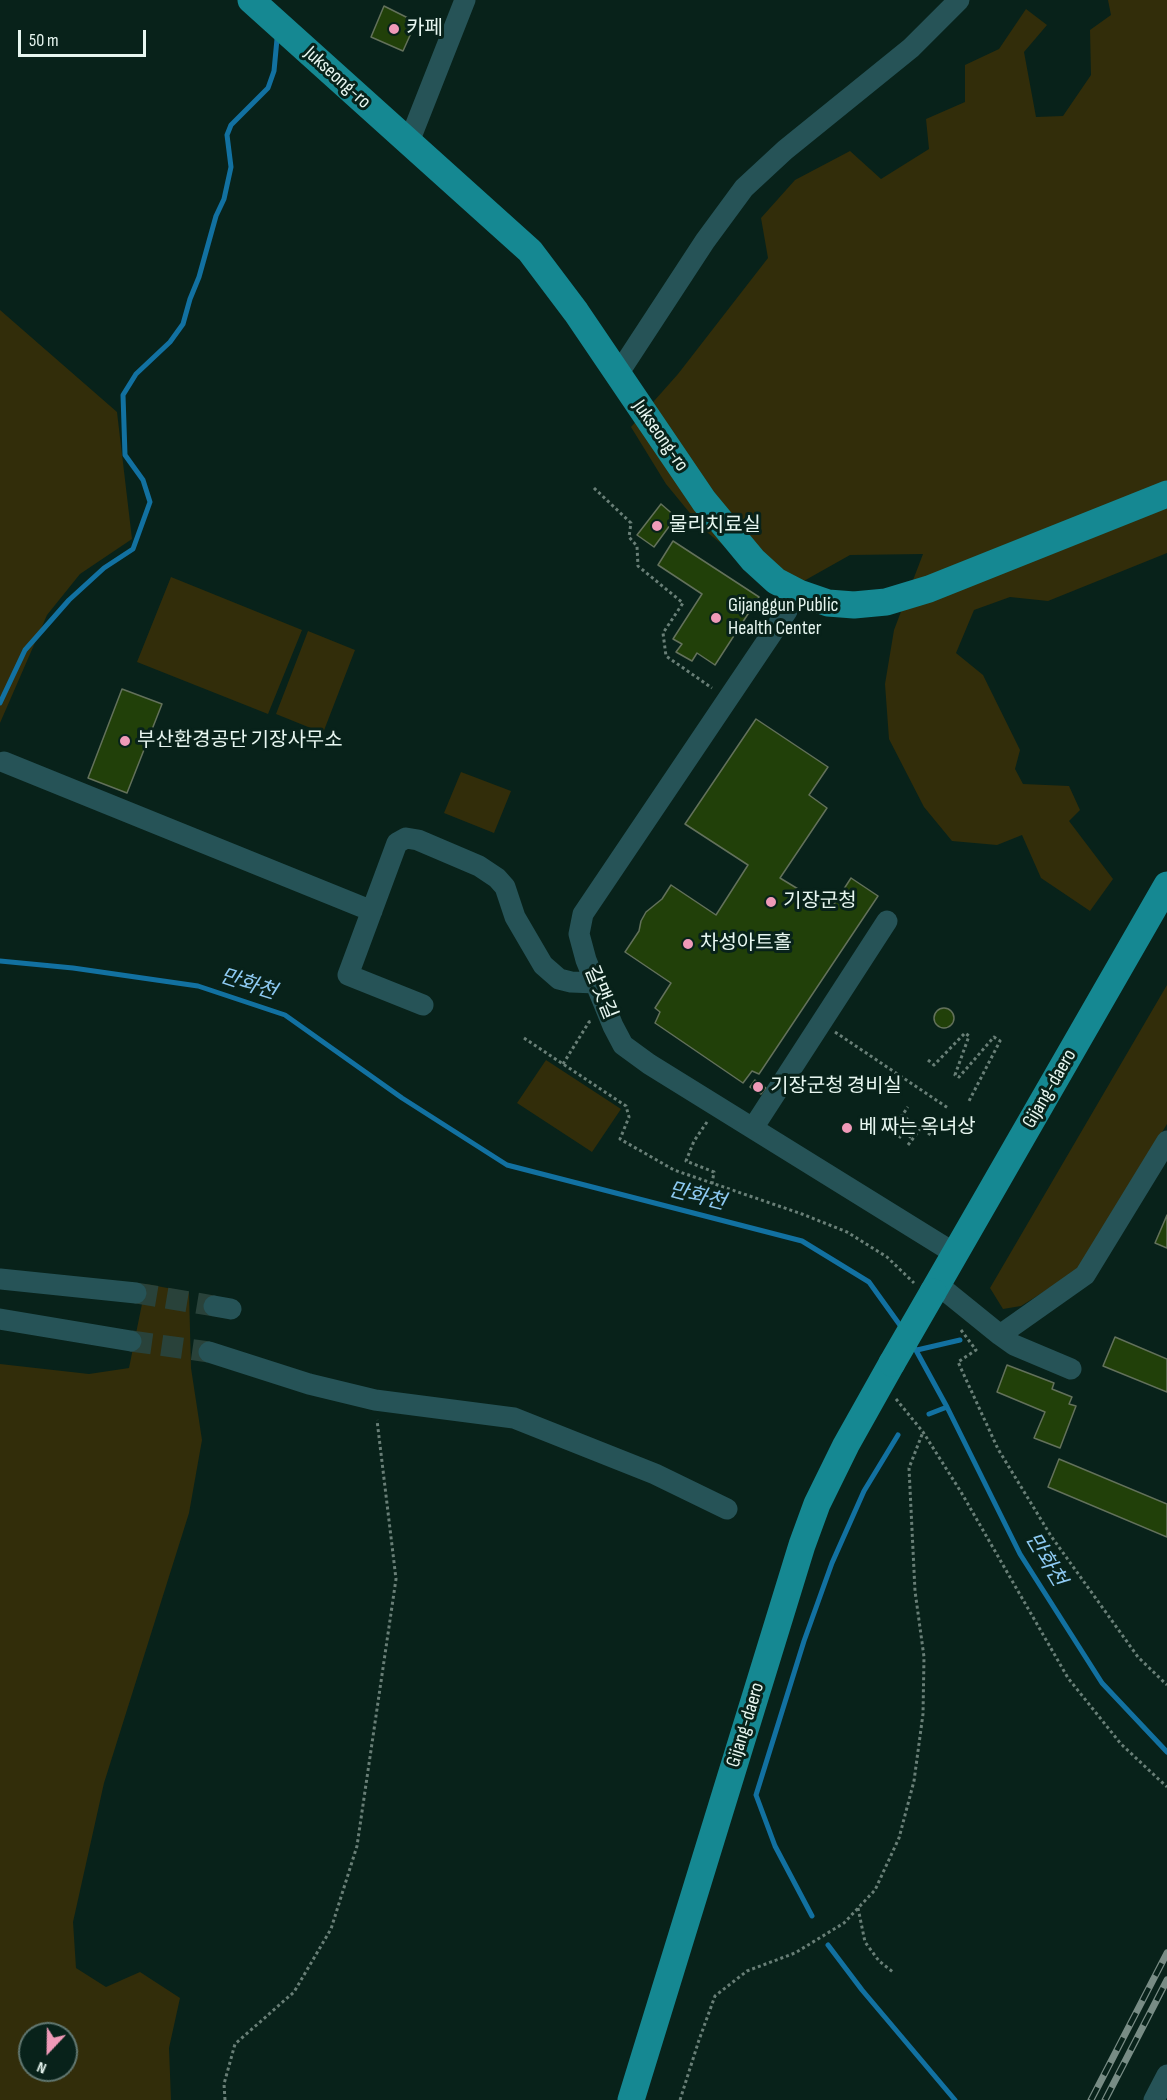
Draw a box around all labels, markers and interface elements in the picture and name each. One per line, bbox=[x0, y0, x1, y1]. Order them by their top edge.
place label: 카페 bbox=[406, 17, 443, 41]
scale bar bbox=[21, 18, 148, 56]
marker: 카페 bbox=[387, 22, 401, 36]
text: 50 m bbox=[29, 30, 59, 51]
street label: Jukseong-ro bbox=[299, 42, 375, 114]
street label: Jukseong-ro bbox=[627, 396, 693, 476]
place label: 물리치료실 bbox=[669, 514, 761, 538]
marker: 물리치료실 bbox=[650, 519, 664, 533]
place label: Gijanggun Public Health Center bbox=[728, 594, 839, 641]
marker: Gijanggun Public Health Center bbox=[709, 611, 723, 625]
place label: 부산환경공단 기장사무소 bbox=[137, 729, 343, 753]
marker: 부산환경공단 기장사무소 bbox=[118, 734, 132, 748]
place label: 기장군청 bbox=[783, 890, 857, 914]
marker: 기장군청 bbox=[764, 895, 778, 909]
place label: 차성아트홀 bbox=[700, 932, 792, 956]
marker: 차성아트홀 bbox=[681, 937, 695, 951]
street label: 갈맷길 bbox=[579, 963, 621, 1023]
water label: 만화천 bbox=[217, 964, 279, 1006]
street label: Gijang-daero bbox=[1018, 1045, 1082, 1133]
place label: 기장군청 경비실 bbox=[770, 1075, 902, 1099]
marker: 기장군청 경비실 bbox=[751, 1080, 765, 1094]
place label: 베 짜는 옥녀상 bbox=[859, 1116, 976, 1140]
marker: 베 짜는 옥녀상 bbox=[840, 1121, 854, 1135]
water label: 만화천 bbox=[666, 1178, 728, 1216]
water label: 만화천 bbox=[1019, 1529, 1071, 1591]
street label: Gijang-daero bbox=[722, 1680, 770, 1770]
north arrow bbox=[18, 2022, 78, 2082]
text: N bbox=[34, 2057, 49, 2078]

